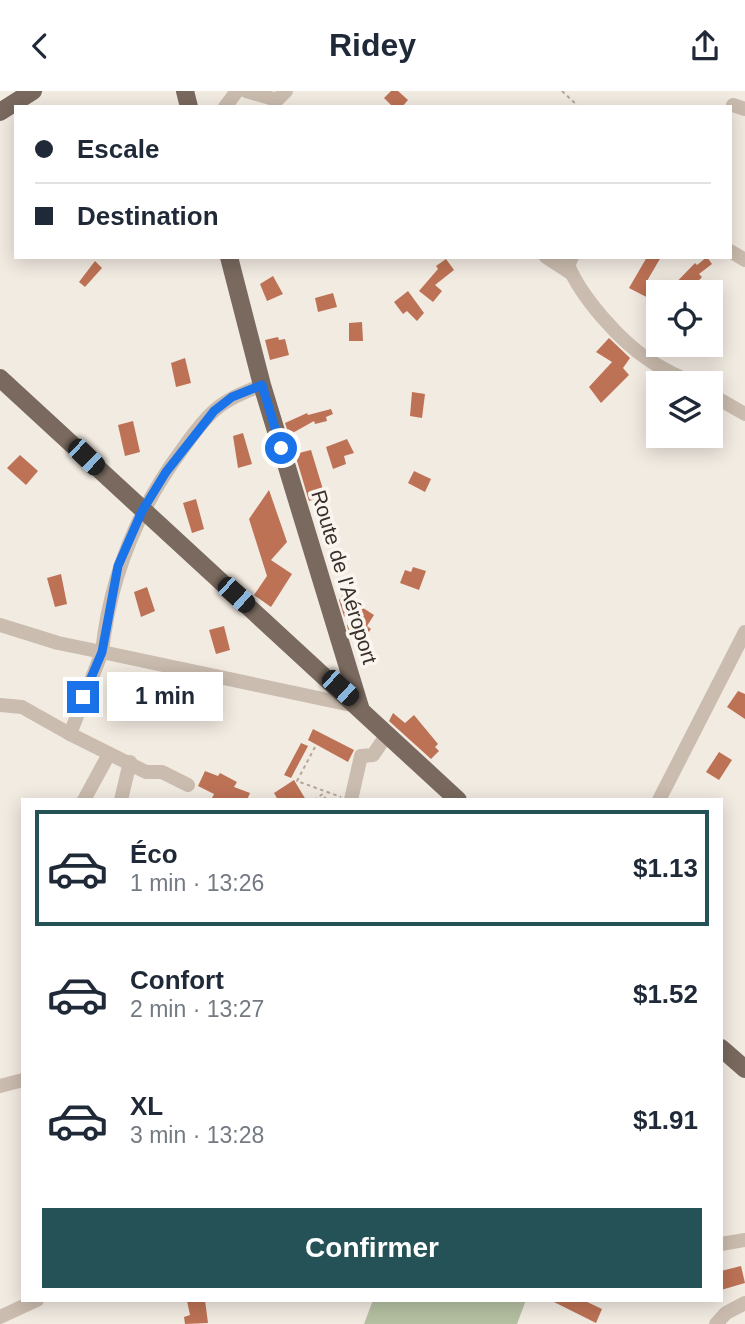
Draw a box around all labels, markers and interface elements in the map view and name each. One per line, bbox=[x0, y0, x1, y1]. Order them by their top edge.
icon: back bbox=[21, 27, 59, 65]
text: Ridey bbox=[329, 27, 416, 63]
icon: share bbox=[686, 27, 724, 65]
text: Escale bbox=[77, 134, 159, 164]
text: Destination bbox=[77, 201, 219, 231]
map controls bbox=[646, 280, 723, 448]
button: locate bbox=[646, 280, 723, 357]
button: layers bbox=[646, 371, 723, 448]
route start bbox=[265, 432, 297, 464]
car bbox=[64, 435, 109, 479]
street label: Route de l'Aéroport bbox=[307, 487, 382, 667]
car bbox=[214, 573, 259, 617]
car bbox=[318, 666, 363, 710]
callout: 1 min bbox=[108, 673, 223, 721]
route end bbox=[67, 681, 99, 713]
text: 1 min bbox=[135, 683, 195, 709]
icon: car bbox=[46, 837, 109, 900]
text: Éco bbox=[130, 839, 178, 869]
text: $1.13 bbox=[633, 853, 698, 883]
text: 1 min · 13:26 bbox=[130, 870, 264, 896]
icon: car bbox=[46, 963, 109, 1026]
text: Confort bbox=[130, 965, 224, 995]
text: $1.52 bbox=[633, 979, 698, 1009]
text: 2 min · 13:27 bbox=[130, 996, 264, 1022]
icon: car bbox=[46, 1089, 109, 1152]
text: XL bbox=[130, 1091, 163, 1121]
text: $1.91 bbox=[633, 1105, 698, 1135]
text: 3 min · 13:28 bbox=[130, 1122, 264, 1148]
button: Confirmer bbox=[42, 1208, 702, 1288]

